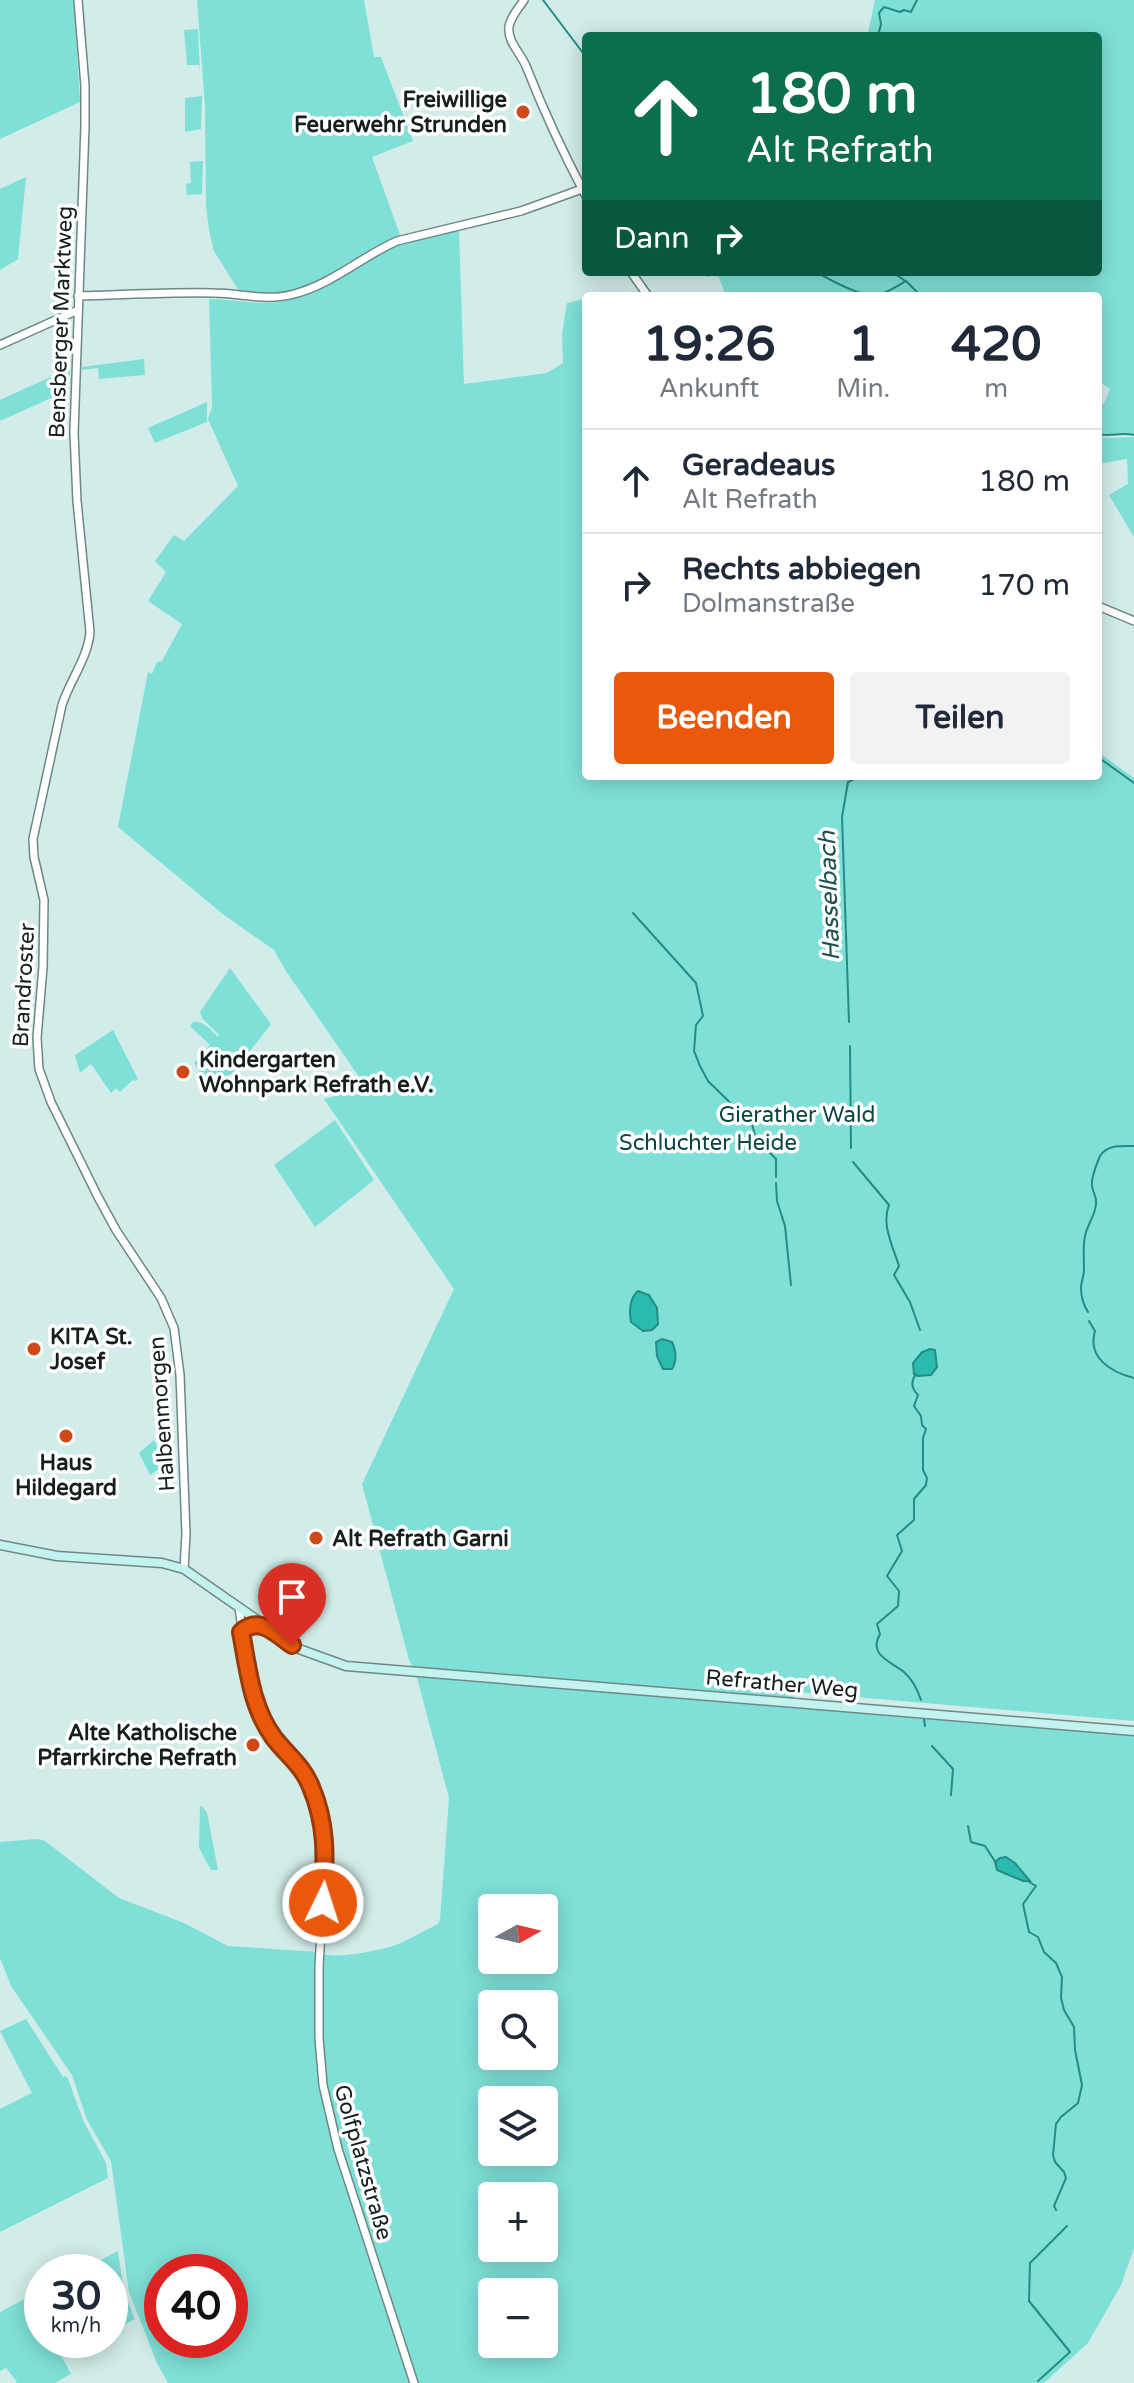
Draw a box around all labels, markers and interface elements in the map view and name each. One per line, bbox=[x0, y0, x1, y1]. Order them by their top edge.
text: 180 m bbox=[746, 61, 917, 128]
icon: ahead bbox=[614, 64, 718, 168]
place label: Freiwillige Feuerwehr Strunden bbox=[294, 87, 507, 138]
marker: Freiwillige Feuerwehr Strunden bbox=[514, 103, 532, 121]
text: Alt Refrath bbox=[746, 129, 934, 172]
street label: Bensberger Marktweg bbox=[44, 205, 78, 439]
icon: right bbox=[706, 216, 750, 260]
text: Dann bbox=[614, 220, 690, 257]
text: 19:26 bbox=[643, 316, 776, 374]
text: 1 bbox=[848, 316, 878, 374]
text: 420 bbox=[951, 316, 1041, 374]
text: Ankunft bbox=[659, 373, 759, 404]
text: Min. bbox=[836, 373, 890, 404]
text: m bbox=[984, 373, 1008, 404]
text: Geradeaus bbox=[682, 447, 835, 484]
icon: ahead bbox=[614, 459, 658, 503]
text: 180 m bbox=[978, 463, 1070, 500]
text: Alt Refrath bbox=[682, 484, 818, 515]
text: Rechts abbiegen bbox=[682, 551, 921, 588]
icon: right bbox=[614, 563, 658, 607]
text: 170 m bbox=[978, 567, 1070, 604]
text: Dolmanstraße bbox=[682, 588, 855, 619]
button: Beenden bbox=[614, 672, 834, 764]
button: Teilen bbox=[850, 672, 1070, 764]
water label: Hasselbach bbox=[813, 829, 846, 962]
street label: Brandroster bbox=[8, 922, 40, 1048]
place label: Kindergarten Wohnpark Refrath e.V. bbox=[199, 1047, 434, 1098]
marker: Kindergarten Wohnpark Refrath e.V. bbox=[174, 1063, 192, 1081]
park label: Gierather Wald bbox=[719, 1102, 875, 1128]
park label: Schluchter Heide bbox=[619, 1130, 797, 1156]
place label: KITA St. Josef bbox=[49, 1324, 132, 1375]
street label: Halbenmorgen bbox=[144, 1335, 180, 1492]
marker: KITA St. Josef bbox=[25, 1340, 43, 1358]
marker: Haus Hildegard bbox=[57, 1427, 75, 1445]
place label: Haus Hildegard bbox=[15, 1450, 117, 1501]
place label: Alt Refrath Garni bbox=[332, 1526, 509, 1552]
marker: Alt Refrath Garni bbox=[307, 1529, 325, 1547]
pin bbox=[258, 1563, 326, 1645]
icon: arrive bbox=[270, 1575, 314, 1619]
street label: Refrather Weg bbox=[705, 1664, 859, 1704]
place label: Alte Katholische Pfarrkirche Refrath bbox=[37, 1720, 237, 1771]
marker: Alte Katholische Pfarrkirche Refrath bbox=[244, 1736, 262, 1754]
position arrow bbox=[281, 1861, 365, 1945]
north arrow bbox=[478, 1894, 558, 1974]
map controls bbox=[478, 1894, 558, 2358]
button: search bbox=[478, 1990, 558, 2070]
street label: Golfplatzstraße bbox=[328, 2082, 398, 2243]
button: layers bbox=[478, 2086, 558, 2166]
button: + bbox=[478, 2182, 558, 2262]
speed limit sign: 40 bbox=[144, 2254, 248, 2358]
text: 30 bbox=[51, 2272, 101, 2320]
button: − bbox=[478, 2278, 558, 2358]
text: km/h bbox=[51, 2314, 101, 2338]

